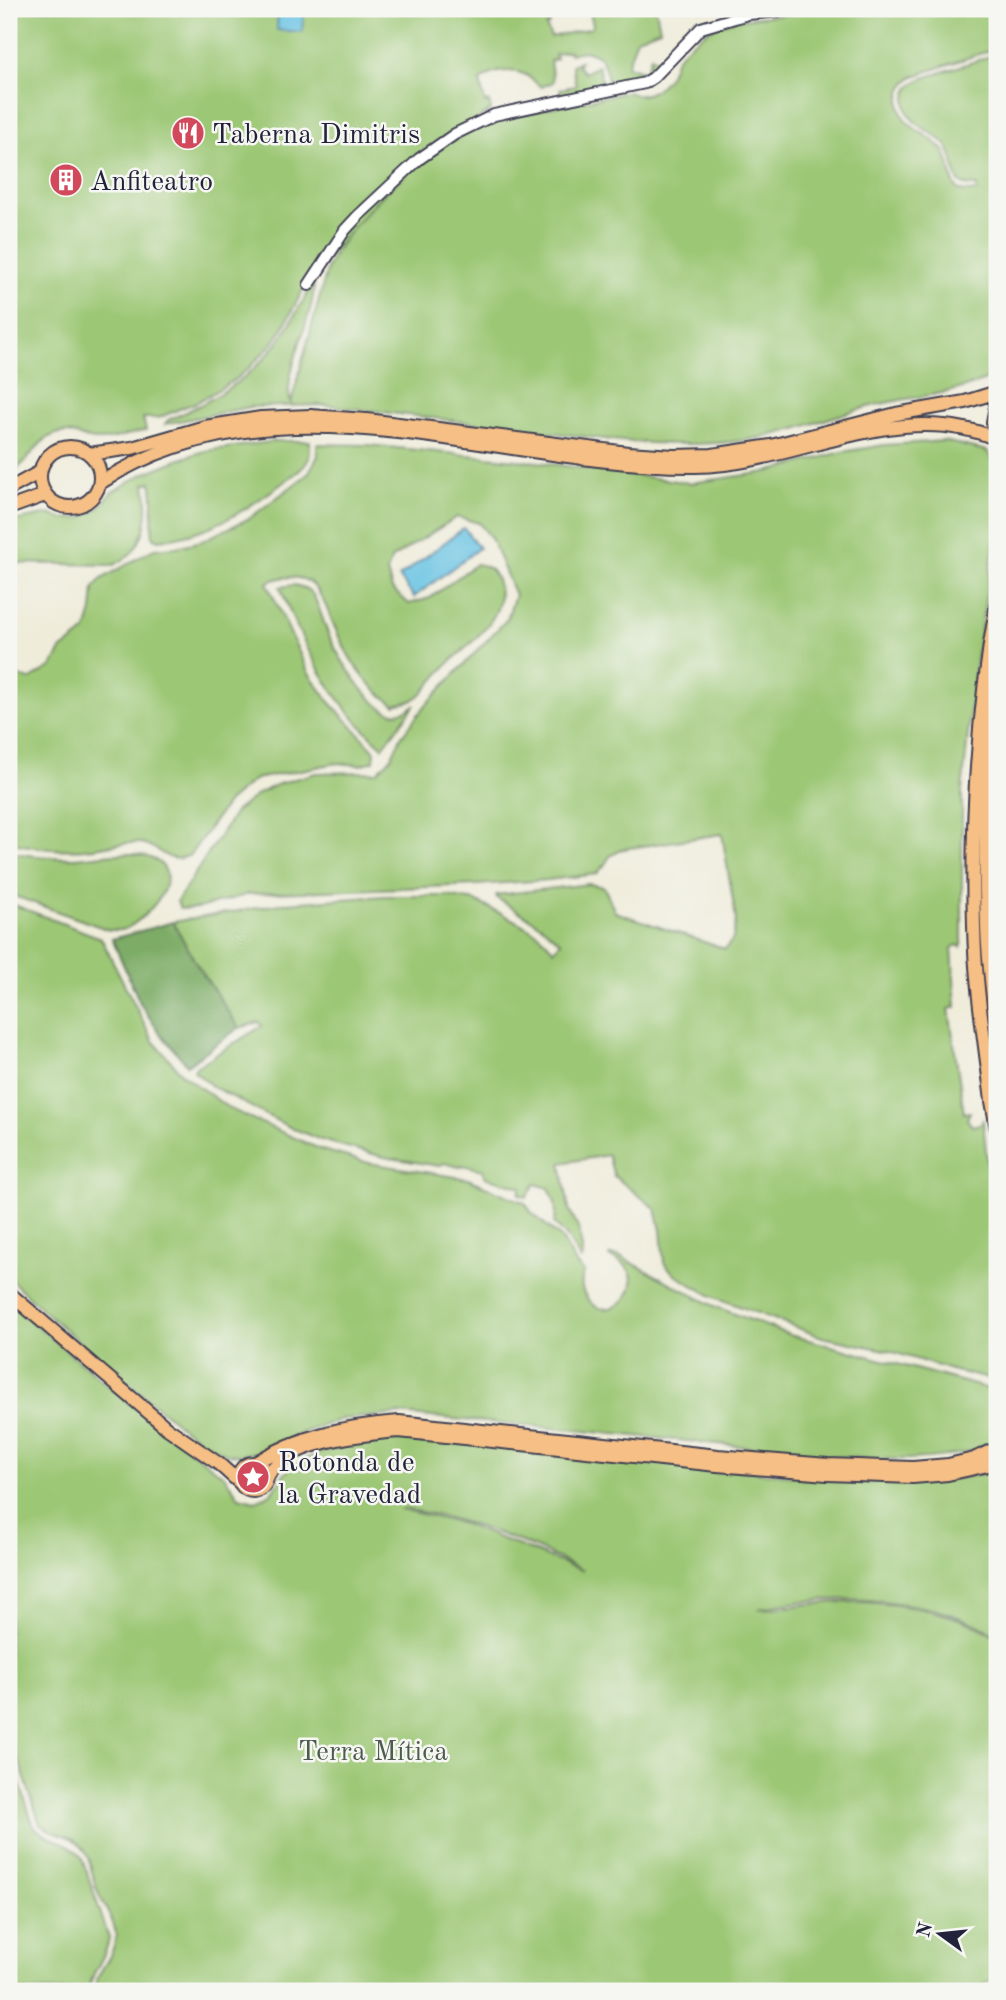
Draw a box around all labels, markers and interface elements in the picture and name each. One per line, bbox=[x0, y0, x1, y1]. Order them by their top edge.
restaurant icon: Taberna Dimitris bbox=[169, 114, 207, 152]
place label: Taberna Dimitris bbox=[212, 122, 420, 150]
building icon: Anfiteatro bbox=[47, 161, 85, 199]
place label: Anfiteatro bbox=[90, 169, 213, 197]
place label: Rotonda de la Gravedad bbox=[278, 1450, 421, 1510]
place icon: Rotonda de la Gravedad bbox=[234, 1458, 272, 1496]
park label: Terra Mítica bbox=[298, 1739, 448, 1767]
north arrow bbox=[904, 1898, 974, 1968]
text: N bbox=[915, 1920, 937, 1940]

